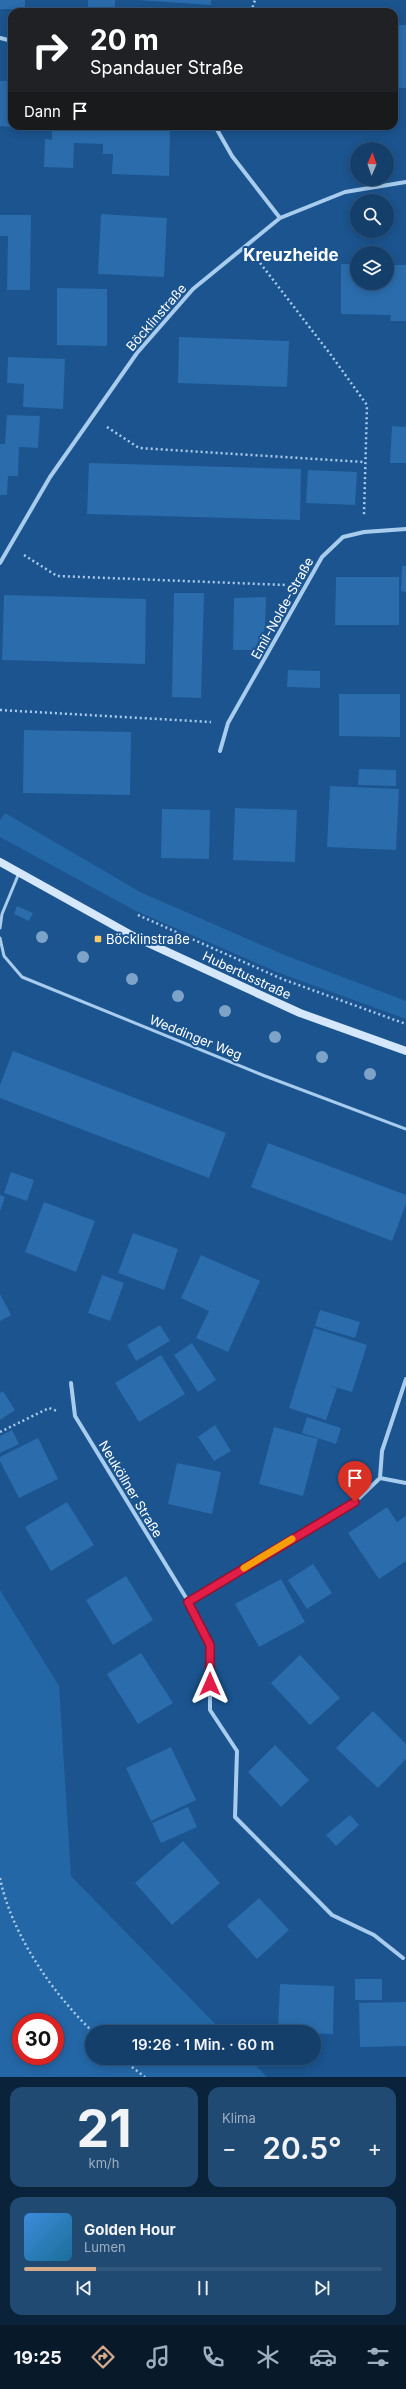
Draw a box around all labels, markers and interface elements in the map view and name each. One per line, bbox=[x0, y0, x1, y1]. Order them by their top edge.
text: 20 m bbox=[90, 23, 159, 57]
icon: right bbox=[24, 24, 76, 76]
text: Spandauer Straße bbox=[90, 57, 244, 78]
icon: arrive bbox=[69, 100, 91, 122]
text: Dann bbox=[24, 102, 61, 121]
north arrow bbox=[350, 142, 394, 186]
map controls bbox=[350, 142, 394, 290]
button: search bbox=[350, 194, 394, 238]
district label: Kreuzheide bbox=[243, 245, 339, 265]
button: layers bbox=[350, 246, 394, 290]
street label: Böcklinstraße bbox=[122, 280, 190, 354]
street label: Emil-Nolde-Straße bbox=[247, 554, 317, 662]
place label: Böcklinstraße bbox=[106, 931, 190, 947]
marker: Böcklinstraße bbox=[93, 934, 103, 944]
street label: Hubertusstraße bbox=[200, 948, 294, 1002]
street label: Weddinger Weg bbox=[147, 1011, 245, 1063]
street label: Neuköllner Straße bbox=[96, 1438, 166, 1540]
pin bbox=[338, 1461, 372, 1502]
icon: arrive bbox=[344, 1467, 366, 1489]
position arrow bbox=[189, 1663, 231, 1705]
speed limit sign: 30 bbox=[12, 2013, 64, 2065]
text: 19:26 · 1 Min. · 60 m bbox=[132, 2035, 274, 2054]
text: 21 bbox=[76, 2097, 132, 2160]
text: Klima bbox=[222, 2110, 256, 2126]
text: 20.5° bbox=[262, 2130, 342, 2166]
text: − bbox=[222, 2135, 237, 2161]
text: + bbox=[367, 2135, 382, 2161]
text: km/h bbox=[89, 2155, 119, 2171]
text: Golden Hour bbox=[84, 2220, 176, 2239]
text: Lumen bbox=[84, 2239, 126, 2255]
icon: previous bbox=[73, 2277, 95, 2299]
icon: pause bbox=[192, 2277, 214, 2299]
icon: next bbox=[311, 2277, 333, 2299]
icon: directions bbox=[89, 2343, 117, 2371]
icon: music bbox=[144, 2343, 172, 2371]
icon: phone bbox=[199, 2343, 227, 2371]
icon: climate bbox=[254, 2343, 282, 2371]
icon: car bbox=[309, 2343, 337, 2371]
icon: filters bbox=[364, 2343, 392, 2371]
text: 19:25 bbox=[14, 2347, 62, 2368]

